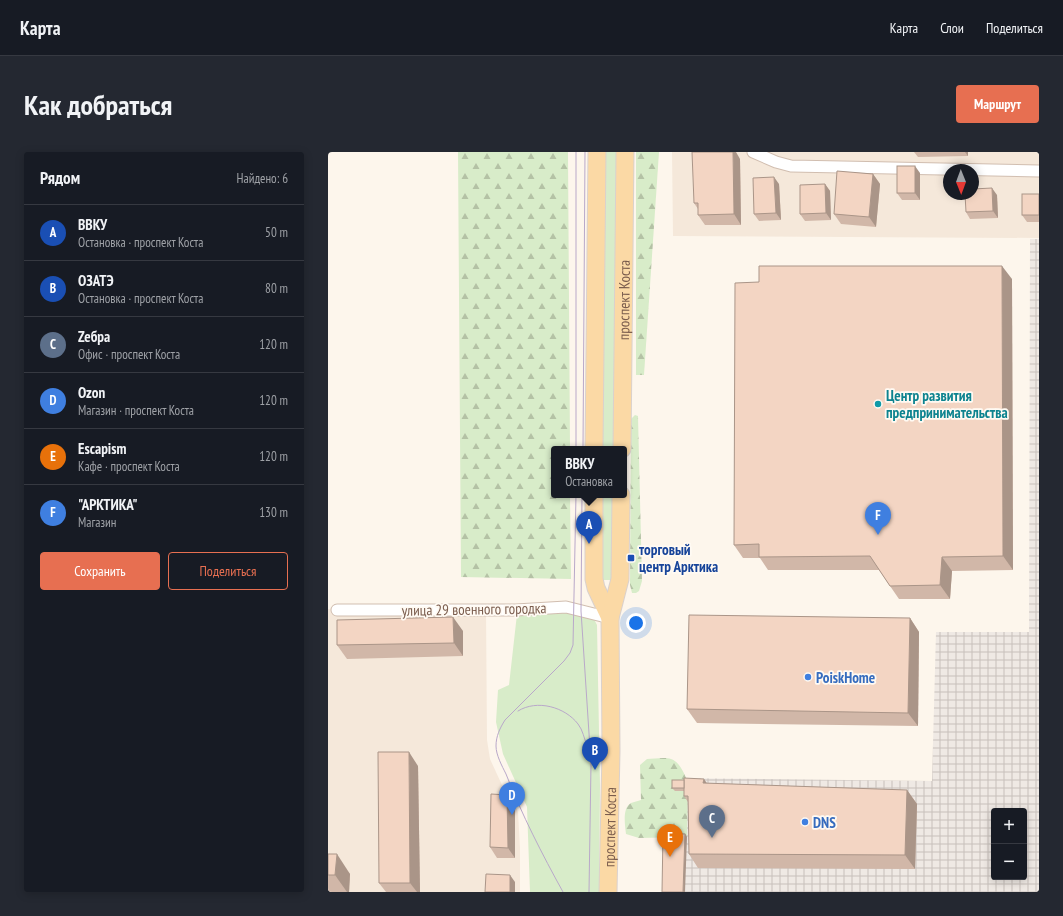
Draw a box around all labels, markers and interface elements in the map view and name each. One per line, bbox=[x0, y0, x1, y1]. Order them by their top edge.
text: Карта bbox=[20, 16, 61, 40]
text: Карта bbox=[890, 19, 918, 37]
text: Слои bbox=[940, 19, 964, 37]
text: Поделиться bbox=[986, 19, 1043, 37]
button: Маршрут bbox=[956, 85, 1039, 123]
text: Как добраться bbox=[24, 86, 172, 123]
north arrow bbox=[943, 164, 979, 200]
text: Рядом bbox=[40, 167, 80, 189]
text: Найдено: 6 bbox=[237, 170, 288, 187]
text: ВВКУ bbox=[78, 215, 107, 234]
text: A bbox=[50, 224, 56, 241]
text: 50 m bbox=[265, 224, 288, 241]
text: Остановка · проспект Коста bbox=[78, 234, 203, 251]
street label: проспект Коста bbox=[614, 260, 633, 340]
text: ОЗАТЭ bbox=[78, 271, 114, 290]
text: B bbox=[50, 280, 56, 297]
text: 80 m bbox=[265, 280, 288, 297]
text: Остановка · проспект Коста bbox=[78, 290, 203, 307]
text: Zeбра bbox=[78, 327, 110, 346]
text: C bbox=[50, 336, 56, 353]
text: 120 m bbox=[259, 336, 288, 353]
text: Офис · проспект Коста bbox=[78, 346, 180, 363]
text: Ozon bbox=[78, 383, 105, 402]
place label: Центр развития предпринимательства bbox=[886, 386, 1008, 422]
text: D bbox=[50, 392, 56, 409]
text: 120 m bbox=[259, 392, 288, 409]
marker: Центр развития предпринимательства bbox=[873, 399, 883, 409]
text: Магазин · проспект Коста bbox=[78, 402, 194, 419]
text: Escapism bbox=[78, 439, 126, 458]
popup bbox=[551, 446, 627, 498]
text: E bbox=[50, 448, 56, 465]
text: 120 m bbox=[259, 448, 288, 465]
text: ВВКУ bbox=[565, 454, 594, 473]
text: Кафе · проспект Коста bbox=[78, 458, 180, 475]
text: Остановка bbox=[565, 473, 613, 490]
text: "АРКТИКА" bbox=[78, 495, 138, 514]
pin: F bbox=[865, 502, 891, 535]
text: F bbox=[50, 504, 56, 521]
text: 130 m bbox=[259, 504, 288, 521]
pin: A bbox=[576, 511, 602, 544]
text: Магазин bbox=[78, 514, 116, 531]
place label: торговый центр Арктика bbox=[639, 540, 718, 576]
button: Сохранить bbox=[40, 552, 160, 590]
button: Поделиться bbox=[168, 552, 288, 590]
marker: торговый центр Арктика bbox=[626, 553, 636, 563]
street label: улица 29 военного городка bbox=[401, 598, 547, 620]
your location bbox=[626, 613, 646, 633]
place label: PoiskHome bbox=[816, 668, 875, 687]
marker: PoiskHome bbox=[803, 672, 813, 682]
pin: B bbox=[582, 737, 608, 770]
pin: D bbox=[499, 782, 525, 815]
street label: проспект Коста bbox=[599, 787, 620, 867]
pin: C bbox=[699, 805, 725, 838]
map controls bbox=[991, 808, 1027, 880]
button: + bbox=[991, 808, 1027, 844]
place label: DNS bbox=[813, 813, 836, 832]
marker: DNS bbox=[800, 817, 810, 827]
pin: E bbox=[657, 824, 683, 857]
button: − bbox=[991, 844, 1027, 880]

